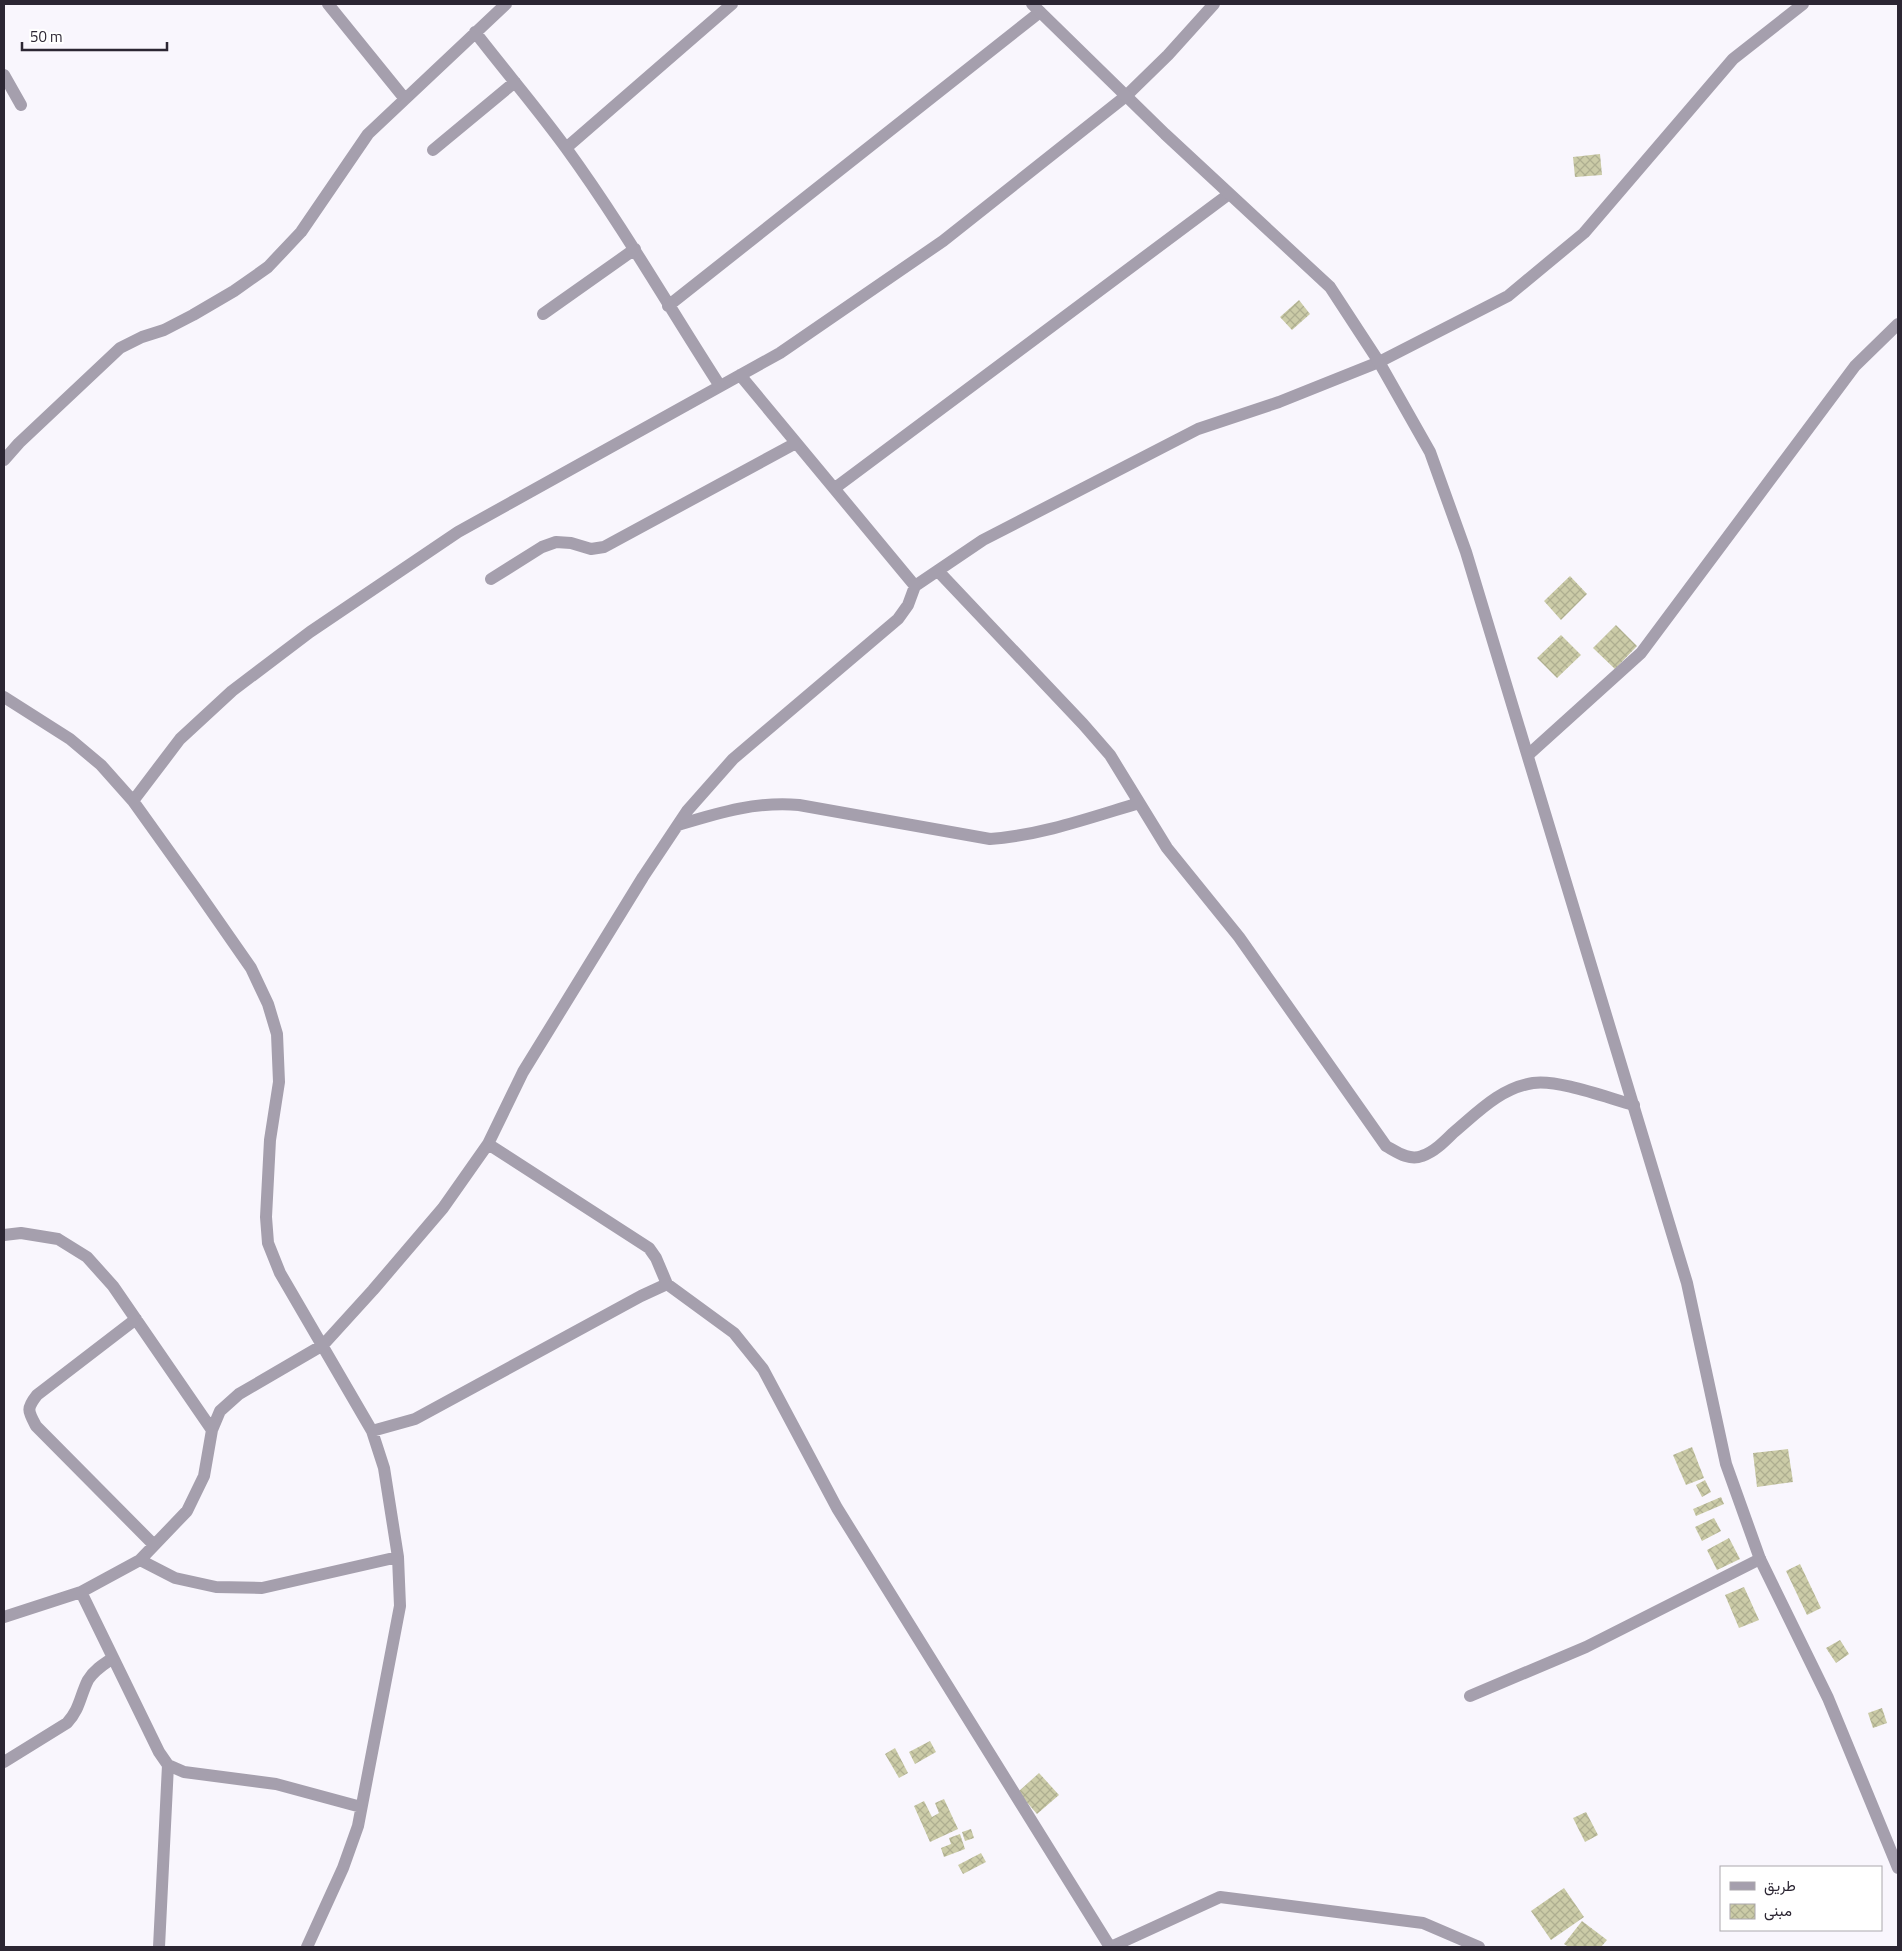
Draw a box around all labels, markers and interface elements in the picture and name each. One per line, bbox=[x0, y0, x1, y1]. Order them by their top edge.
scale bar bbox=[22, 20, 168, 52]
text: 50 m bbox=[30, 25, 63, 48]
legend bbox=[1720, 1866, 1882, 1931]
text: طريق bbox=[1764, 1874, 1796, 1897]
text: مبنى bbox=[1764, 1899, 1792, 1922]

